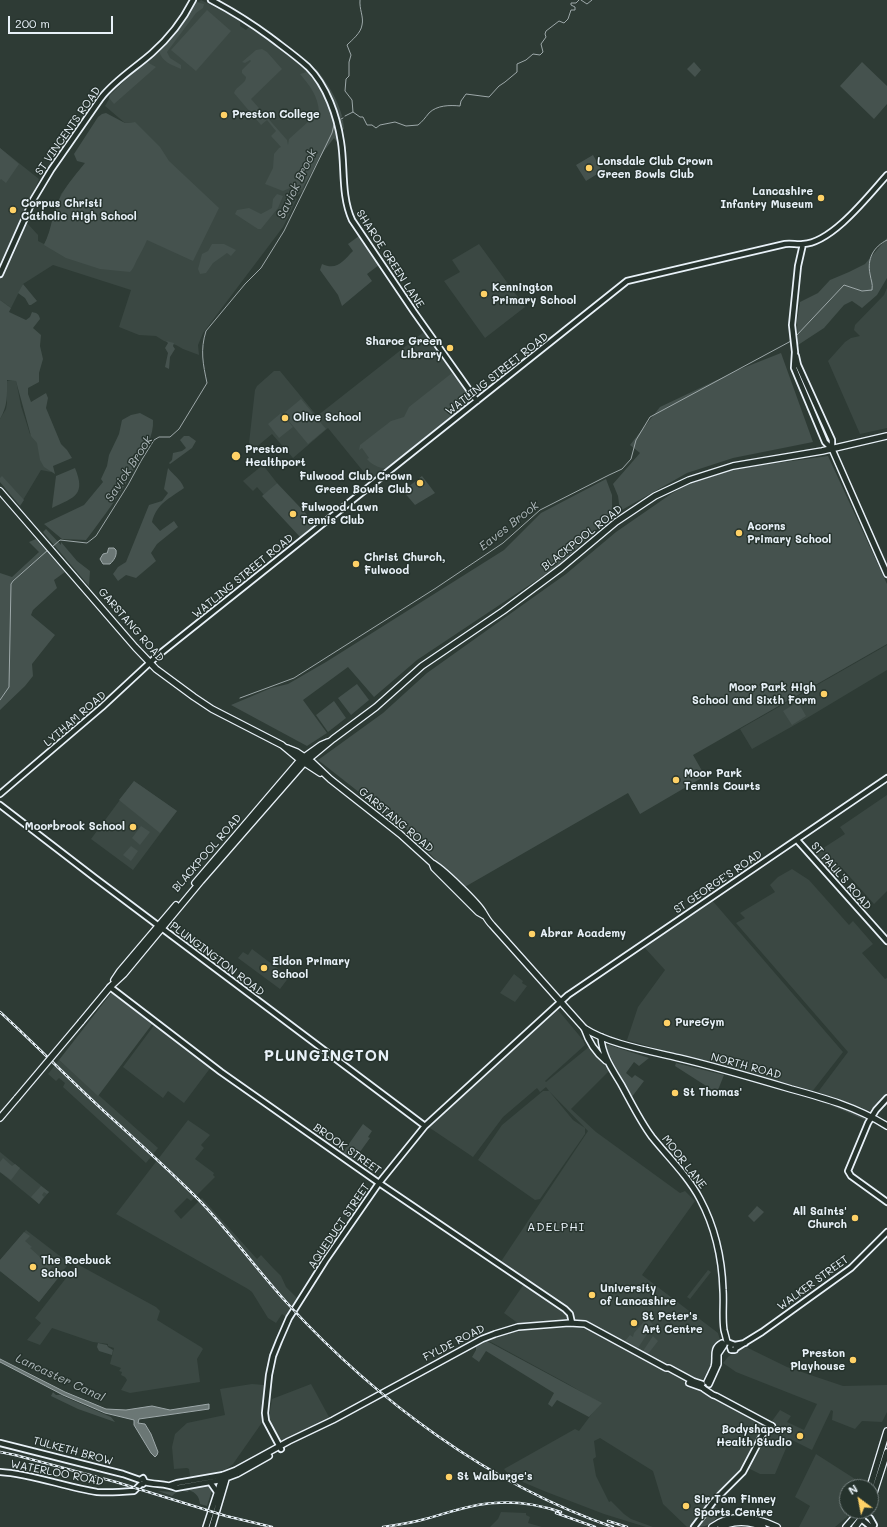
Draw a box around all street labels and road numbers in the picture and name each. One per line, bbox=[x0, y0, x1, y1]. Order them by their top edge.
street label: ST VINCENTS ROAD bbox=[33, 84, 103, 178]
street label: SHAROE GREEN LANE bbox=[353, 207, 427, 311]
street label: WATLING STREET ROAD bbox=[443, 330, 551, 418]
street label: BLACKPOOL ROAD bbox=[539, 502, 625, 574]
street label: WATLING STREET ROAD bbox=[190, 531, 296, 621]
street label: GARSTANG ROAD bbox=[95, 585, 167, 665]
street label: LYTHAM ROAD bbox=[41, 689, 109, 749]
street label: GARSTANG ROAD bbox=[356, 785, 436, 855]
street label: BLACKPOOL ROAD bbox=[170, 812, 244, 894]
street label: ST PAUL'S ROAD bbox=[808, 839, 874, 913]
street label: ST GEORGE'S ROAD bbox=[671, 848, 765, 916]
street label: PLUNGINGTON ROAD bbox=[167, 919, 267, 999]
street label: NORTH ROAD bbox=[709, 1050, 783, 1082]
street label: BROOK STREET bbox=[311, 1121, 383, 1177]
street label: MOOR LANE bbox=[659, 1132, 709, 1192]
street label: AQUEDUCT STREET bbox=[305, 1181, 373, 1271]
street label: WALKER STREET bbox=[775, 1253, 851, 1313]
street label: FYLDE ROAD bbox=[421, 1322, 487, 1364]
street label: TULKETH BROW bbox=[32, 1434, 114, 1468]
street label: WATERLOO ROAD bbox=[9, 1458, 105, 1488]

